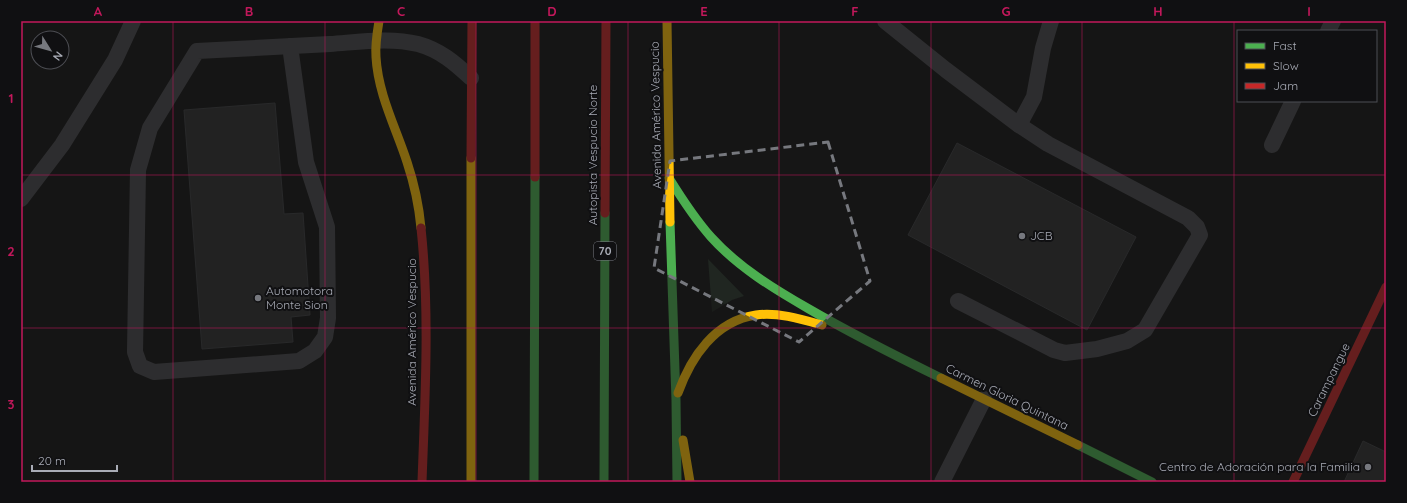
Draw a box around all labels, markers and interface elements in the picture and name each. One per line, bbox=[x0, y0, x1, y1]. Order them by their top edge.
text: A bbox=[94, 3, 103, 19]
text: B bbox=[245, 3, 253, 19]
text: C bbox=[397, 3, 405, 19]
text: D bbox=[547, 3, 557, 19]
text: E bbox=[700, 3, 708, 19]
text: F bbox=[851, 3, 859, 19]
text: G bbox=[1001, 3, 1011, 19]
text: H bbox=[1153, 3, 1163, 19]
text: I bbox=[1307, 3, 1311, 19]
north arrow bbox=[30, 30, 70, 70]
legend bbox=[1237, 30, 1377, 102]
text: Fast bbox=[1273, 38, 1297, 53]
street label: Avenida Américo Vespucio bbox=[647, 41, 664, 189]
text: N bbox=[50, 49, 66, 63]
text: Slow bbox=[1273, 58, 1299, 73]
text: Jam bbox=[1273, 78, 1298, 93]
street label: Autopista Vespucio Norte bbox=[585, 84, 600, 225]
text: 1 bbox=[8, 90, 14, 106]
place label: JCB bbox=[1030, 228, 1053, 243]
marker: JCB bbox=[1017, 231, 1027, 241]
road number: 70 bbox=[594, 242, 616, 260]
text: 2 bbox=[7, 243, 15, 259]
street label: Avenida Américo Vespucio bbox=[404, 258, 419, 406]
place label: Automotora Monte Sion bbox=[266, 283, 333, 312]
marker: Automotora Monte Sion bbox=[253, 293, 263, 303]
street label: Carampangue bbox=[1304, 340, 1353, 419]
street label: Carmen Gloria Quintana bbox=[943, 360, 1071, 433]
text: 3 bbox=[8, 396, 15, 412]
scale bar bbox=[32, 447, 117, 473]
text: 20 m bbox=[38, 453, 66, 468]
place label: Centro de Adoración para la Familia bbox=[1159, 459, 1360, 474]
marker: Centro de Adoración para la Familia bbox=[1363, 462, 1373, 472]

